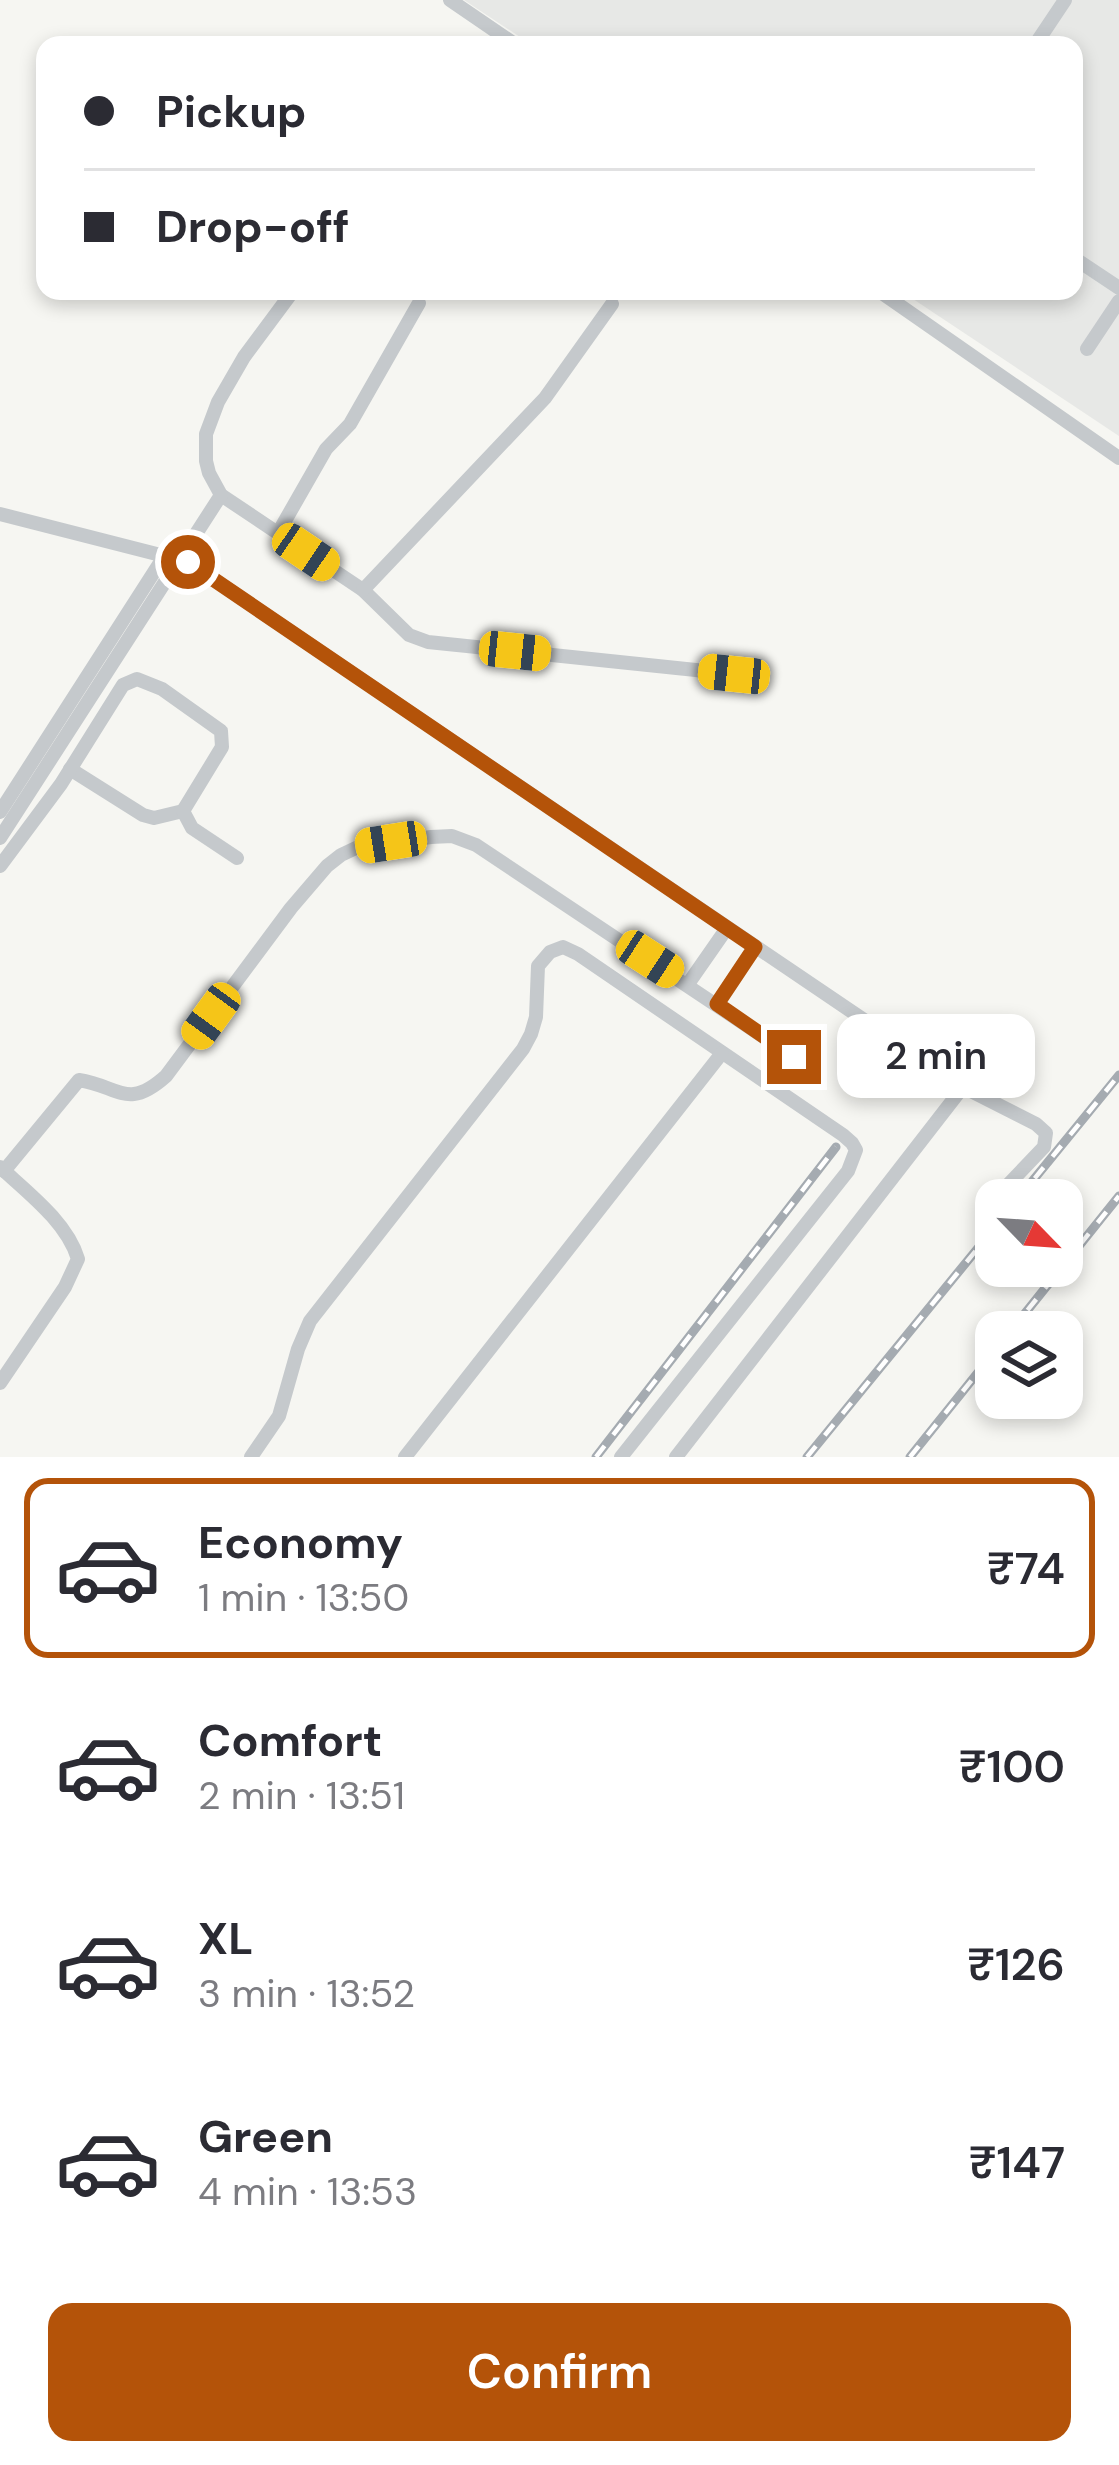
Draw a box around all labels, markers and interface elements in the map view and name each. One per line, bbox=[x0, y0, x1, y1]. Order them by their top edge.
text: Pickup bbox=[156, 82, 306, 141]
text: Drop-off bbox=[156, 197, 350, 256]
car bbox=[266, 517, 346, 587]
route start bbox=[161, 535, 215, 589]
car bbox=[477, 629, 553, 673]
car bbox=[696, 652, 772, 696]
car bbox=[353, 819, 429, 865]
car bbox=[610, 924, 690, 994]
car bbox=[175, 976, 247, 1056]
callout: 2 min bbox=[836, 1015, 1034, 1099]
route end bbox=[767, 1030, 821, 1084]
text: 2 min bbox=[885, 1030, 987, 1081]
north arrow bbox=[975, 1179, 1083, 1287]
map controls bbox=[975, 1179, 1083, 1419]
button: layers bbox=[975, 1311, 1083, 1419]
text: Economy bbox=[198, 1513, 403, 1572]
icon: car bbox=[54, 1514, 162, 1622]
text: ₹74 bbox=[987, 1539, 1065, 1598]
text: 1 min · 13:50 bbox=[198, 1572, 409, 1623]
text: Comfort bbox=[198, 1711, 382, 1770]
icon: car bbox=[54, 1712, 162, 1820]
text: ₹100 bbox=[959, 1737, 1065, 1796]
text: 2 min · 13:51 bbox=[198, 1770, 405, 1821]
text: XL bbox=[198, 1909, 253, 1968]
icon: car bbox=[54, 1910, 162, 2018]
text: ₹126 bbox=[967, 1935, 1065, 1994]
text: 3 min · 13:52 bbox=[198, 1968, 415, 2019]
text: Green bbox=[198, 2107, 333, 2166]
icon: car bbox=[54, 2108, 162, 2216]
text: ₹147 bbox=[969, 2133, 1065, 2192]
text: 4 min · 13:53 bbox=[198, 2166, 417, 2217]
button: Confirm bbox=[48, 2303, 1071, 2441]

